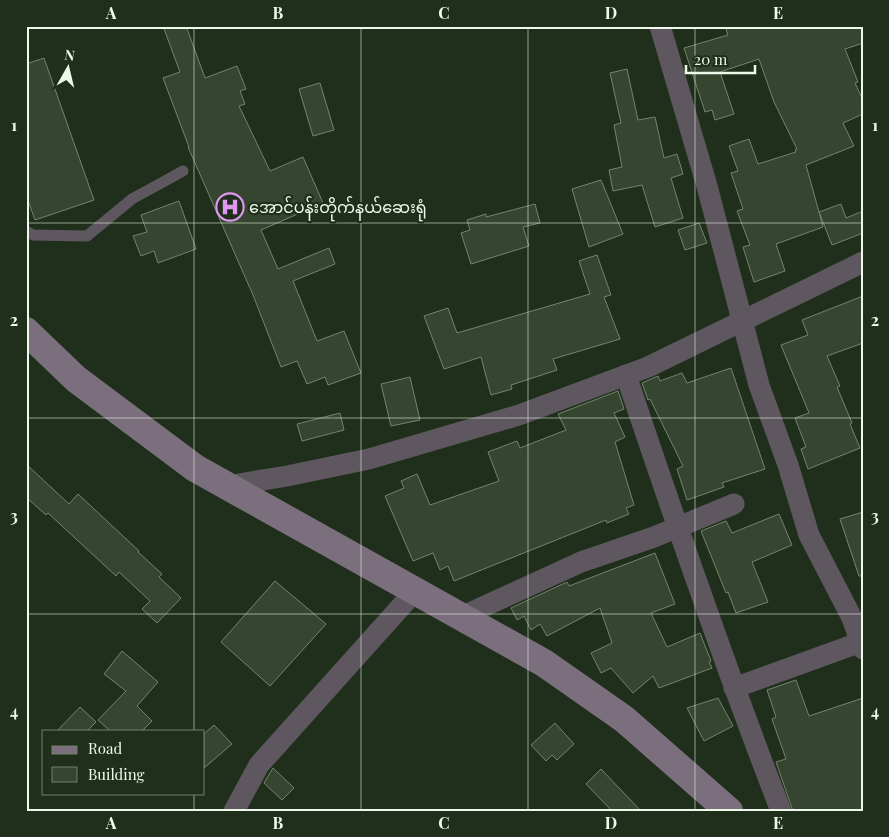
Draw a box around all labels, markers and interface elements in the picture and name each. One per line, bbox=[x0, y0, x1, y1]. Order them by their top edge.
text: A bbox=[105, 2, 117, 23]
text: B bbox=[273, 2, 284, 23]
text: C bbox=[438, 2, 450, 23]
text: D bbox=[605, 2, 617, 23]
text: E bbox=[773, 2, 783, 23]
north arrow bbox=[42, 42, 92, 92]
scale bar bbox=[686, 42, 755, 74]
text: N bbox=[64, 45, 76, 65]
text: 20 m bbox=[694, 49, 728, 69]
text: 1 bbox=[11, 114, 17, 135]
text: 1 bbox=[872, 114, 878, 135]
hospital icon: အောင်ပန်းတိုက်နယ်ဆေးရုံ bbox=[215, 192, 245, 222]
place label: အောင်ပန်းတိုက်နယ်ဆေးရုံ bbox=[249, 196, 427, 222]
text: 2 bbox=[10, 309, 18, 330]
text: 2 bbox=[871, 309, 879, 330]
text: 3 bbox=[10, 505, 18, 526]
text: 3 bbox=[871, 505, 879, 526]
text: 4 bbox=[10, 700, 18, 721]
text: 4 bbox=[871, 700, 879, 721]
legend bbox=[42, 730, 205, 794]
text: Road bbox=[88, 738, 122, 758]
text: Building bbox=[88, 764, 145, 784]
text: A bbox=[105, 812, 117, 833]
text: B bbox=[273, 812, 284, 833]
text: C bbox=[438, 812, 450, 833]
text: D bbox=[605, 812, 617, 833]
text: E bbox=[773, 812, 783, 833]

